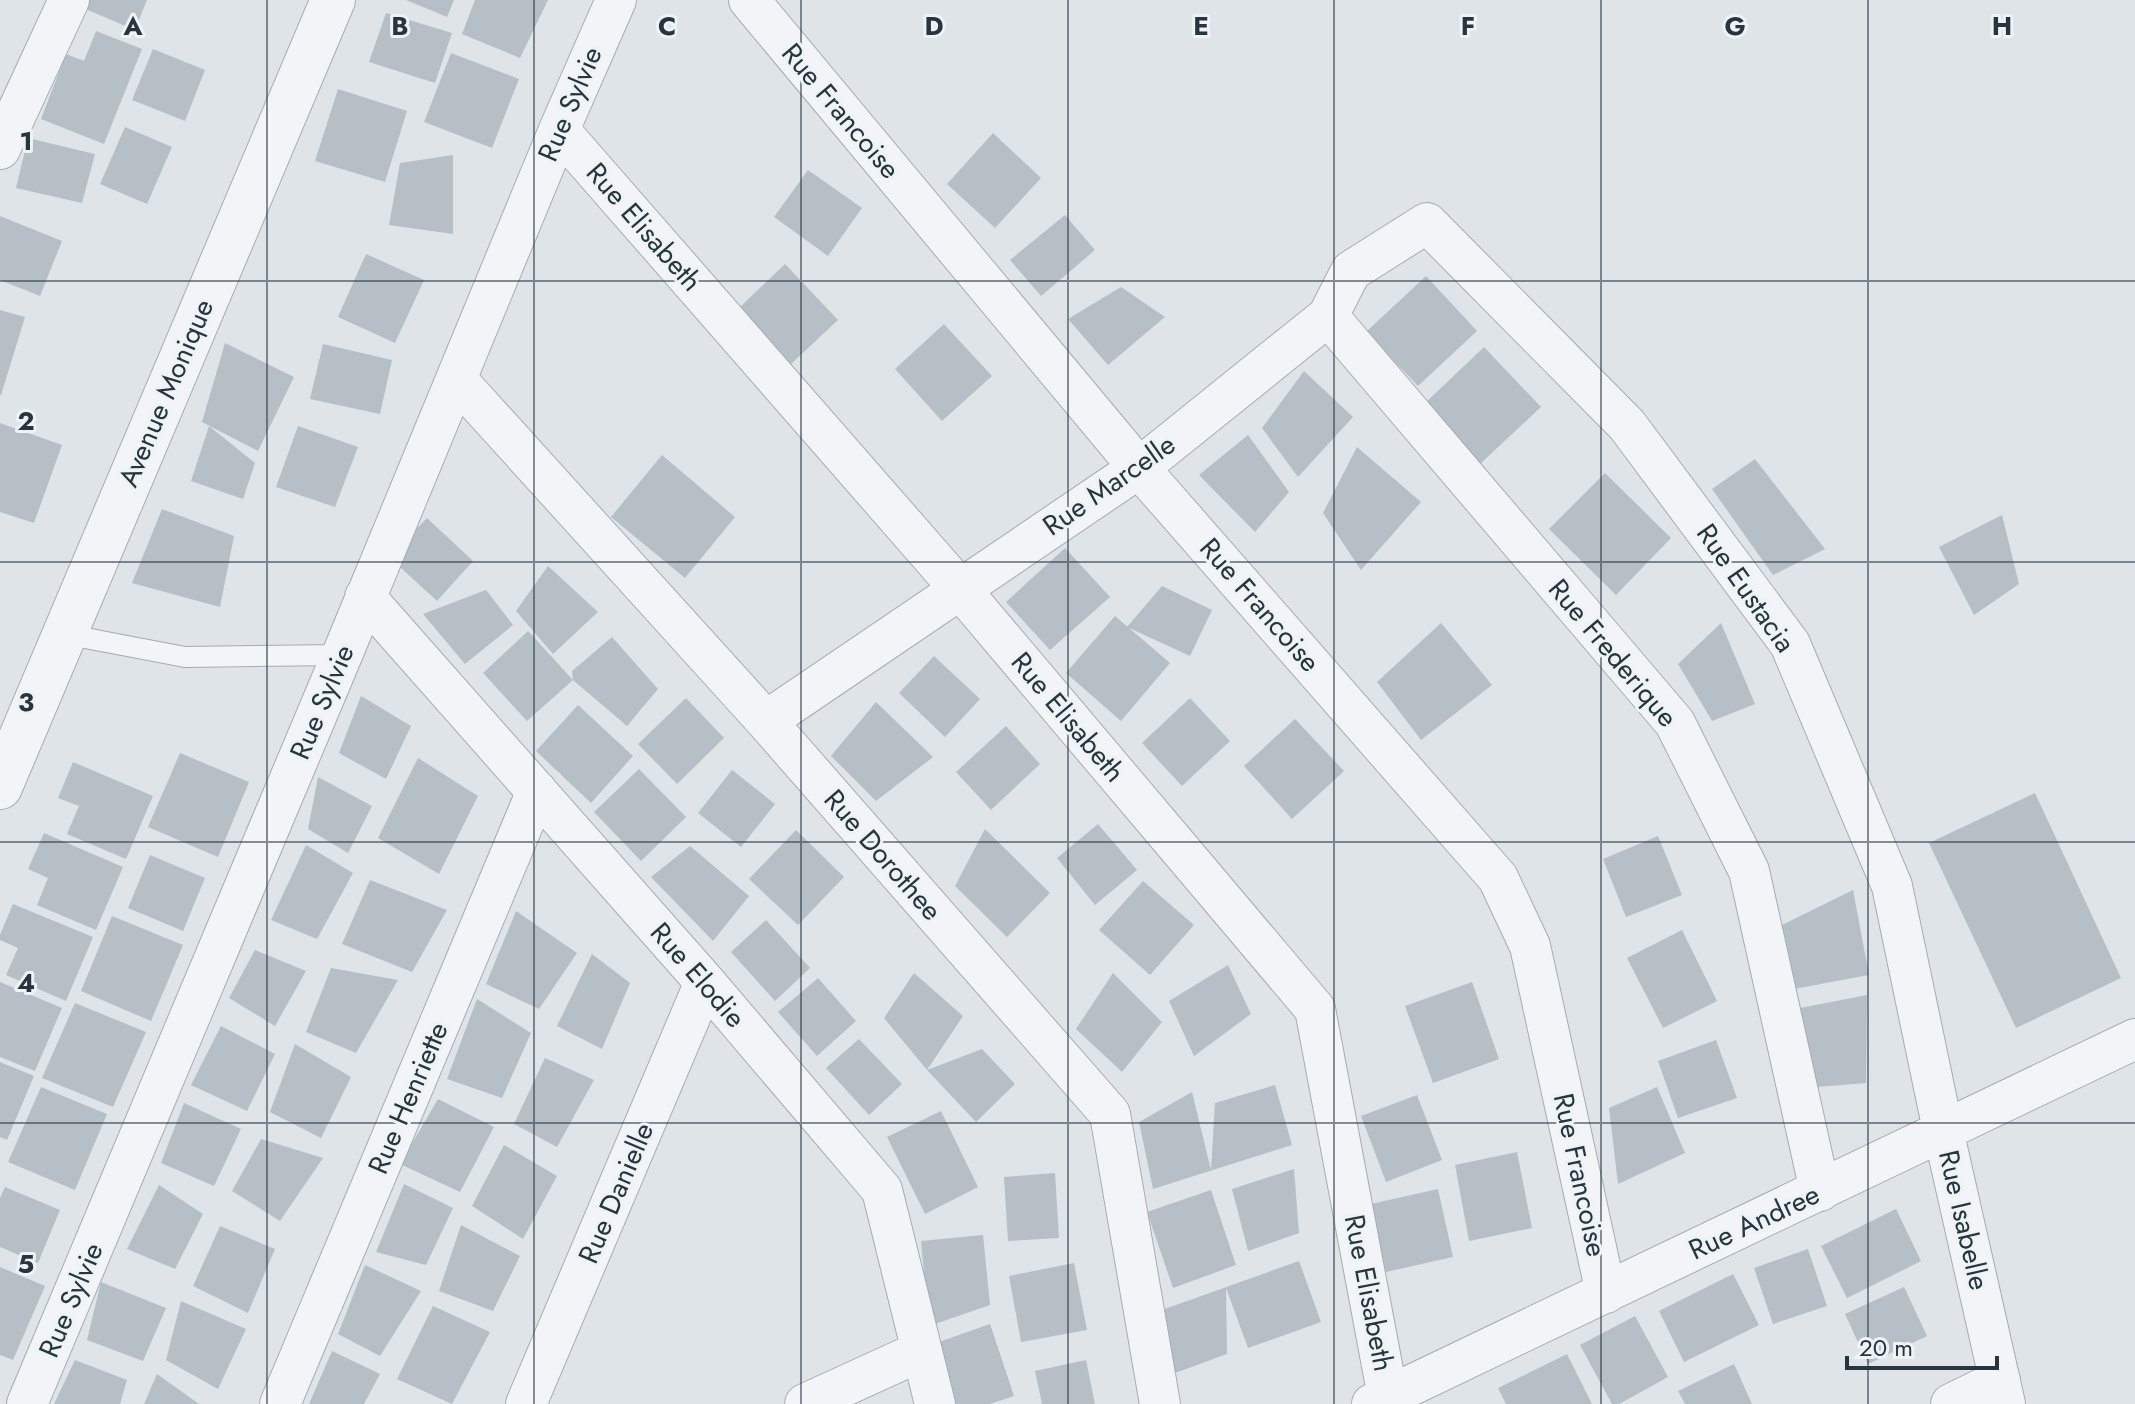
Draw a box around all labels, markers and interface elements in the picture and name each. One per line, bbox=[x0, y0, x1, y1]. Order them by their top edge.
text: A bbox=[122, 7, 143, 45]
text: B bbox=[391, 7, 409, 45]
text: C bbox=[658, 7, 676, 45]
text: D bbox=[924, 7, 944, 45]
text: E bbox=[1193, 7, 1209, 45]
text: F bbox=[1461, 7, 1475, 45]
text: G bbox=[1724, 7, 1746, 45]
text: H bbox=[1992, 7, 2012, 45]
street label: Rue Francoise bbox=[772, 34, 910, 188]
street label: Rue Sylvie bbox=[527, 40, 613, 168]
text: 1 bbox=[19, 122, 33, 160]
street label: Rue Elisabeth bbox=[576, 154, 712, 300]
street label: Avenue Monique bbox=[108, 293, 224, 493]
text: 2 bbox=[17, 402, 35, 440]
street label: Rue Marcelle bbox=[1034, 424, 1184, 546]
street label: Rue Eustacia bbox=[1687, 515, 1805, 661]
street label: Rue Francoise bbox=[1190, 529, 1330, 681]
street label: Rue Frederique bbox=[1539, 570, 1687, 736]
street label: Rue Sylvie bbox=[279, 638, 365, 766]
street label: Rue Elisabeth bbox=[1001, 643, 1135, 791]
text: 3 bbox=[18, 683, 34, 721]
street label: Rue Dorothee bbox=[814, 780, 952, 930]
street label: Rue Elodie bbox=[641, 913, 755, 1037]
text: 4 bbox=[17, 964, 35, 1002]
street label: Rue Henriette bbox=[358, 1016, 458, 1180]
street label: Rue Francoise bbox=[1543, 1090, 1617, 1260]
street label: Rue Danielle bbox=[568, 1116, 664, 1270]
street label: Rue Isabelle bbox=[1928, 1146, 2000, 1294]
street label: Rue Andree bbox=[1682, 1174, 1826, 1270]
street label: Rue Elisabeth bbox=[1334, 1211, 1404, 1375]
street label: Rue Sylvie bbox=[28, 1236, 114, 1364]
text: 5 bbox=[18, 1245, 34, 1283]
scale bar bbox=[1847, 1320, 1997, 1370]
text: 20 m bbox=[1859, 1330, 1913, 1365]

